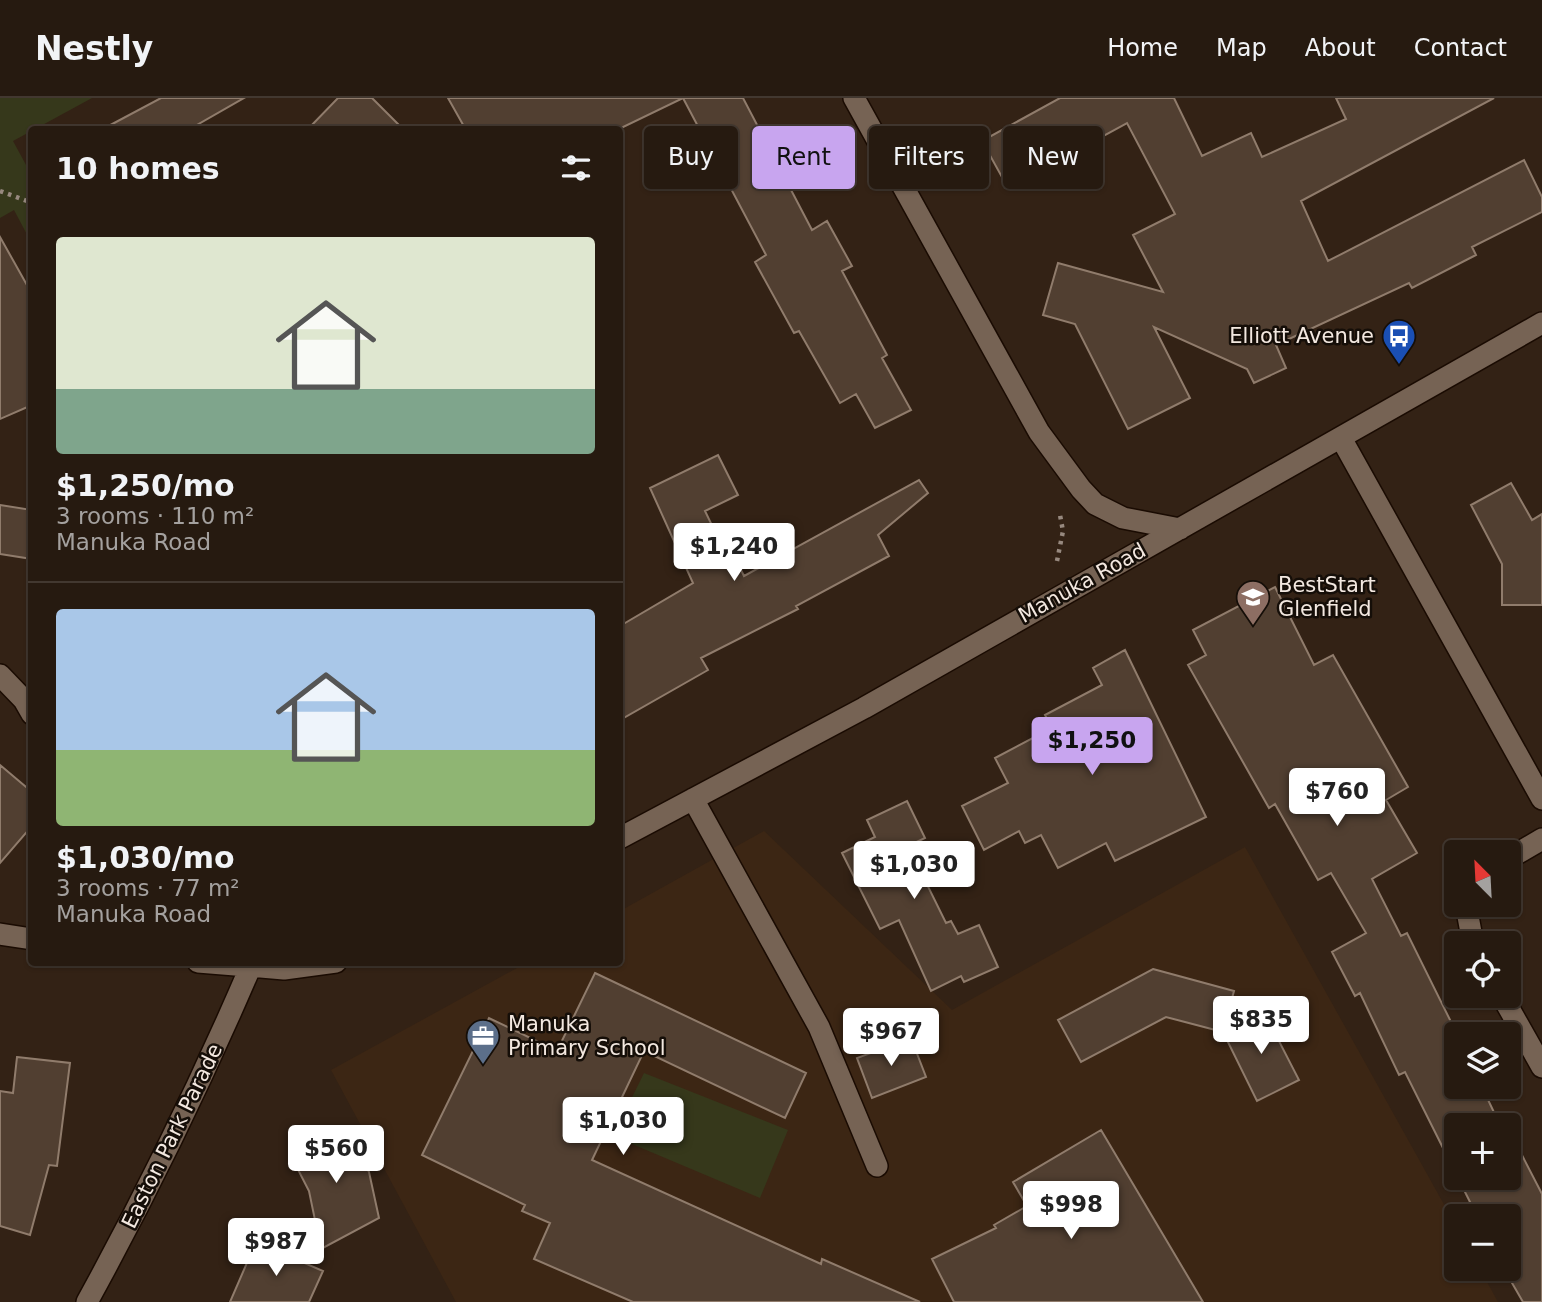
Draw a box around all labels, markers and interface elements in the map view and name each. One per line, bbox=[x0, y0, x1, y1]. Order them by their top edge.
text: Nestly bbox=[35, 29, 153, 68]
text: Home bbox=[1107, 34, 1178, 62]
text: Map bbox=[1216, 34, 1267, 62]
text: About bbox=[1305, 34, 1376, 62]
text: Contact bbox=[1414, 34, 1507, 62]
chip: Buy bbox=[644, 126, 738, 189]
chip: Rent bbox=[752, 126, 855, 189]
chip: Filters bbox=[869, 126, 989, 189]
chip: New bbox=[1003, 126, 1103, 189]
icon: filters bbox=[557, 149, 595, 187]
text: 10 homes bbox=[56, 151, 220, 186]
icon: home bbox=[263, 282, 389, 408]
bus stop icon: Elliott Avenue bbox=[1380, 317, 1418, 366]
place label: Elliott Avenue bbox=[1229, 324, 1374, 348]
text: $1,250/mo bbox=[56, 468, 235, 503]
text: 3 rooms · 110 m² bbox=[56, 503, 254, 529]
pin: $1,240 bbox=[677, 524, 791, 583]
text: Manuka Road bbox=[56, 529, 211, 555]
text: $1,240 bbox=[690, 533, 778, 559]
street label: Manuka Road bbox=[1014, 538, 1150, 628]
place label: BestStart Glenfield bbox=[1278, 573, 1376, 621]
school or university icon: BestStart Glenfield bbox=[1234, 578, 1272, 627]
icon: home bbox=[263, 654, 389, 780]
pin: $1,250 bbox=[1035, 718, 1149, 777]
text: $1,250 bbox=[1048, 727, 1136, 753]
pin: $760 bbox=[1296, 768, 1378, 828]
text: $760 bbox=[1305, 778, 1369, 804]
text: $1,030/mo bbox=[56, 840, 235, 875]
north arrow bbox=[1444, 840, 1521, 917]
map controls bbox=[1444, 840, 1521, 1281]
pin: $1,030 bbox=[857, 842, 971, 901]
text: $1,030 bbox=[870, 851, 958, 877]
text: 3 rooms · 77 m² bbox=[56, 875, 240, 901]
text: Manuka Road bbox=[56, 901, 211, 927]
button: locate bbox=[1444, 931, 1521, 1008]
pin: $835 bbox=[1220, 996, 1302, 1056]
text: $835 bbox=[1229, 1006, 1293, 1032]
pin: $967 bbox=[850, 1009, 932, 1068]
place label: Manuka Primary School bbox=[508, 1012, 666, 1060]
office icon: Manuka Primary School bbox=[464, 1017, 502, 1066]
text: $967 bbox=[859, 1018, 923, 1044]
button: layers bbox=[1444, 1022, 1521, 1099]
street label: Easton Park Parade bbox=[117, 1040, 227, 1232]
pin: $1,030 bbox=[566, 1098, 680, 1157]
text: $1,030 bbox=[579, 1107, 667, 1133]
button: + bbox=[1444, 1113, 1521, 1190]
pin: $560 bbox=[295, 1126, 377, 1185]
text: $560 bbox=[304, 1135, 368, 1161]
pin: $998 bbox=[1030, 1182, 1112, 1241]
text: $998 bbox=[1039, 1191, 1103, 1217]
button: − bbox=[1444, 1204, 1521, 1281]
pin: $987 bbox=[235, 1218, 317, 1278]
text: $987 bbox=[244, 1228, 308, 1254]

